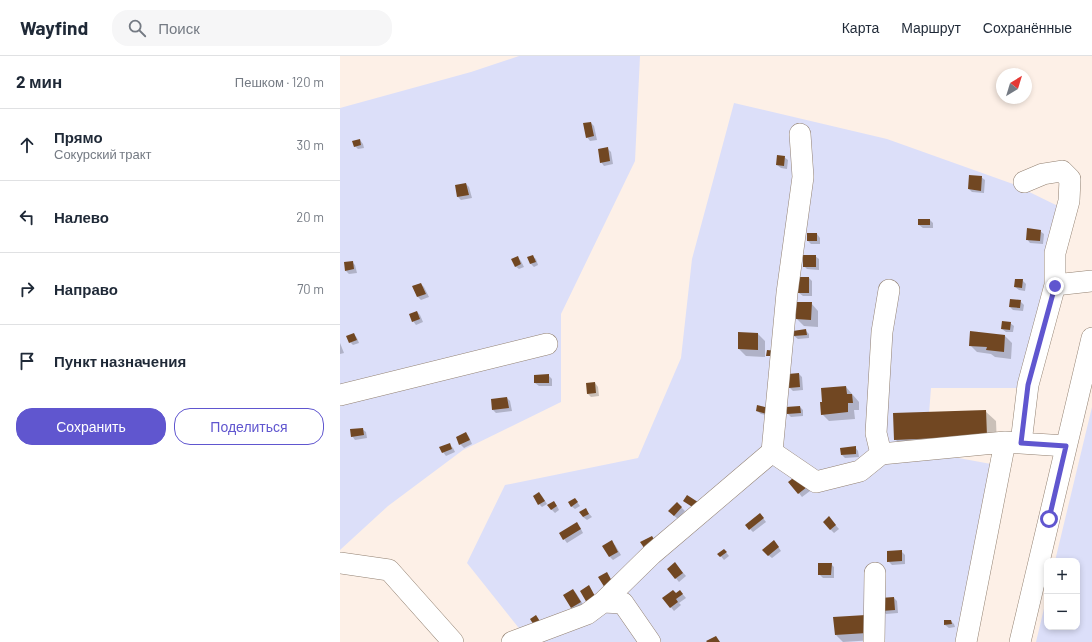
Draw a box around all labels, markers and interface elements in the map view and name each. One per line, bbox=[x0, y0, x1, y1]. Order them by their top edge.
search box bbox=[112, 10, 392, 46]
text: Wayfind bbox=[20, 16, 88, 39]
icon: search bbox=[126, 17, 148, 39]
text: Поиск bbox=[158, 19, 200, 37]
text: Карта bbox=[842, 19, 879, 36]
text: Маршрут bbox=[901, 19, 961, 36]
text: Сохранённые bbox=[983, 19, 1072, 36]
north arrow bbox=[996, 68, 1032, 104]
text: 2 мин bbox=[16, 71, 62, 91]
text: Пешком · 120 m bbox=[235, 74, 324, 90]
text: Прямо bbox=[54, 128, 103, 146]
icon: ahead bbox=[16, 134, 38, 156]
text: 30 m bbox=[297, 137, 324, 153]
text: Сокурский тракт bbox=[54, 146, 152, 162]
icon: left bbox=[16, 206, 38, 228]
text: Налево bbox=[54, 208, 109, 226]
text: 20 m bbox=[296, 209, 324, 225]
route end bbox=[1046, 277, 1064, 295]
icon: right bbox=[16, 278, 38, 300]
text: Направо bbox=[54, 280, 118, 298]
text: 70 m bbox=[297, 281, 324, 297]
icon: arrive bbox=[16, 350, 38, 372]
text: Пункт назначения bbox=[54, 352, 186, 370]
button: Сохранить bbox=[16, 408, 166, 445]
button: Поделиться bbox=[174, 408, 324, 445]
route start bbox=[1040, 510, 1058, 528]
map controls bbox=[1044, 558, 1080, 630]
button: + bbox=[1044, 558, 1080, 594]
button: − bbox=[1044, 594, 1080, 630]

